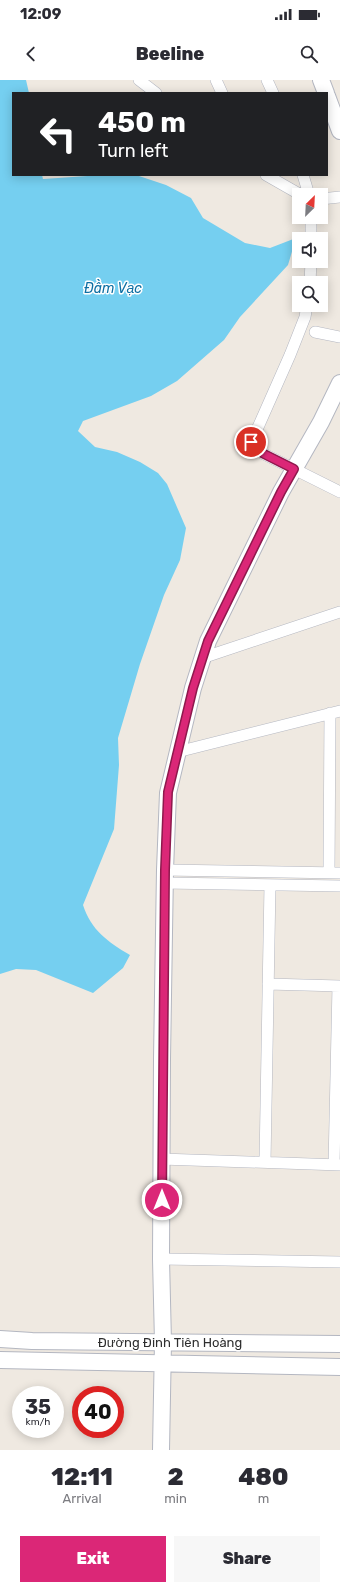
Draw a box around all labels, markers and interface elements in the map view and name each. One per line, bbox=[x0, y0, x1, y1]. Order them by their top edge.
text: 12:09 bbox=[20, 5, 61, 23]
icon: back bbox=[20, 43, 42, 65]
text: Beeline bbox=[136, 43, 204, 65]
icon: search bbox=[298, 43, 320, 65]
text: 450 m bbox=[98, 106, 186, 139]
icon: left bbox=[32, 108, 84, 160]
text: Turn left bbox=[98, 140, 168, 162]
north arrow bbox=[292, 188, 328, 224]
map controls bbox=[292, 188, 328, 312]
button: sound bbox=[292, 232, 328, 268]
button: search bbox=[292, 276, 328, 312]
water label: Đầm Vạc bbox=[84, 279, 142, 297]
pin bbox=[234, 425, 268, 459]
icon: arrive bbox=[240, 431, 262, 453]
position arrow bbox=[141, 1179, 183, 1221]
street label: Đường Đinh Tiên Hoàng bbox=[98, 1335, 242, 1351]
speed limit sign: 40 bbox=[72, 1386, 124, 1438]
text: 35 bbox=[25, 1395, 51, 1419]
text: km/h bbox=[26, 1416, 50, 1428]
text: 12:11 bbox=[51, 1463, 113, 1491]
text: 2 bbox=[167, 1463, 184, 1491]
text: 480 bbox=[238, 1463, 289, 1491]
text: Arrival bbox=[63, 1491, 102, 1506]
text: min bbox=[164, 1491, 187, 1506]
text: m bbox=[258, 1491, 269, 1506]
button: Exit bbox=[20, 1536, 166, 1582]
button: Share bbox=[174, 1536, 320, 1582]

